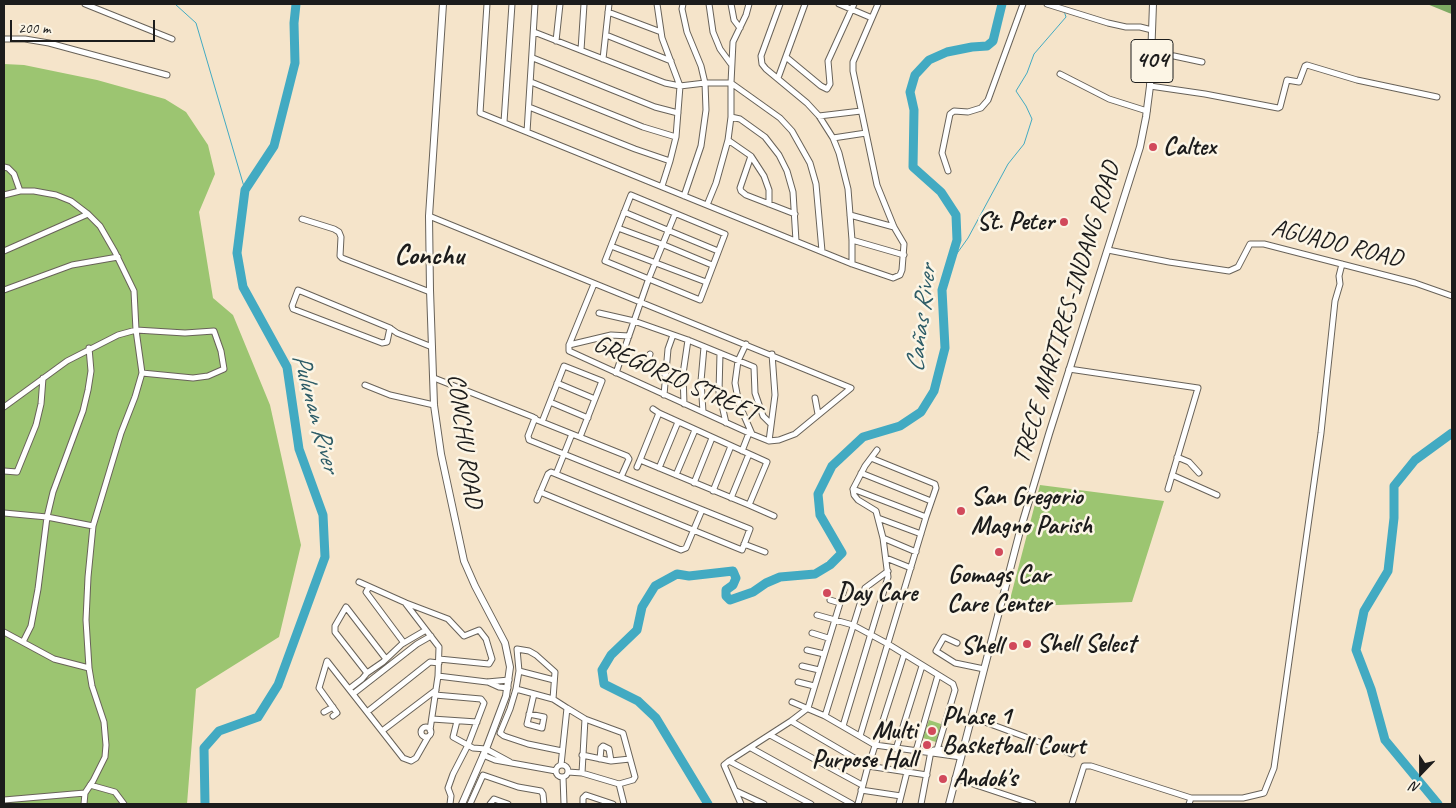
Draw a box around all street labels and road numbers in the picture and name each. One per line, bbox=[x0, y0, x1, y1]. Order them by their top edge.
road number: 404 bbox=[1131, 40, 1173, 82]
street label: TRECE MARTIRES-INDANG ROAD bbox=[1007, 158, 1127, 468]
street label: AGUADO ROAD bbox=[1269, 213, 1405, 275]
street label: GREGORIO STREET bbox=[588, 329, 764, 429]
street label: CONCHU ROAD bbox=[440, 372, 488, 510]

